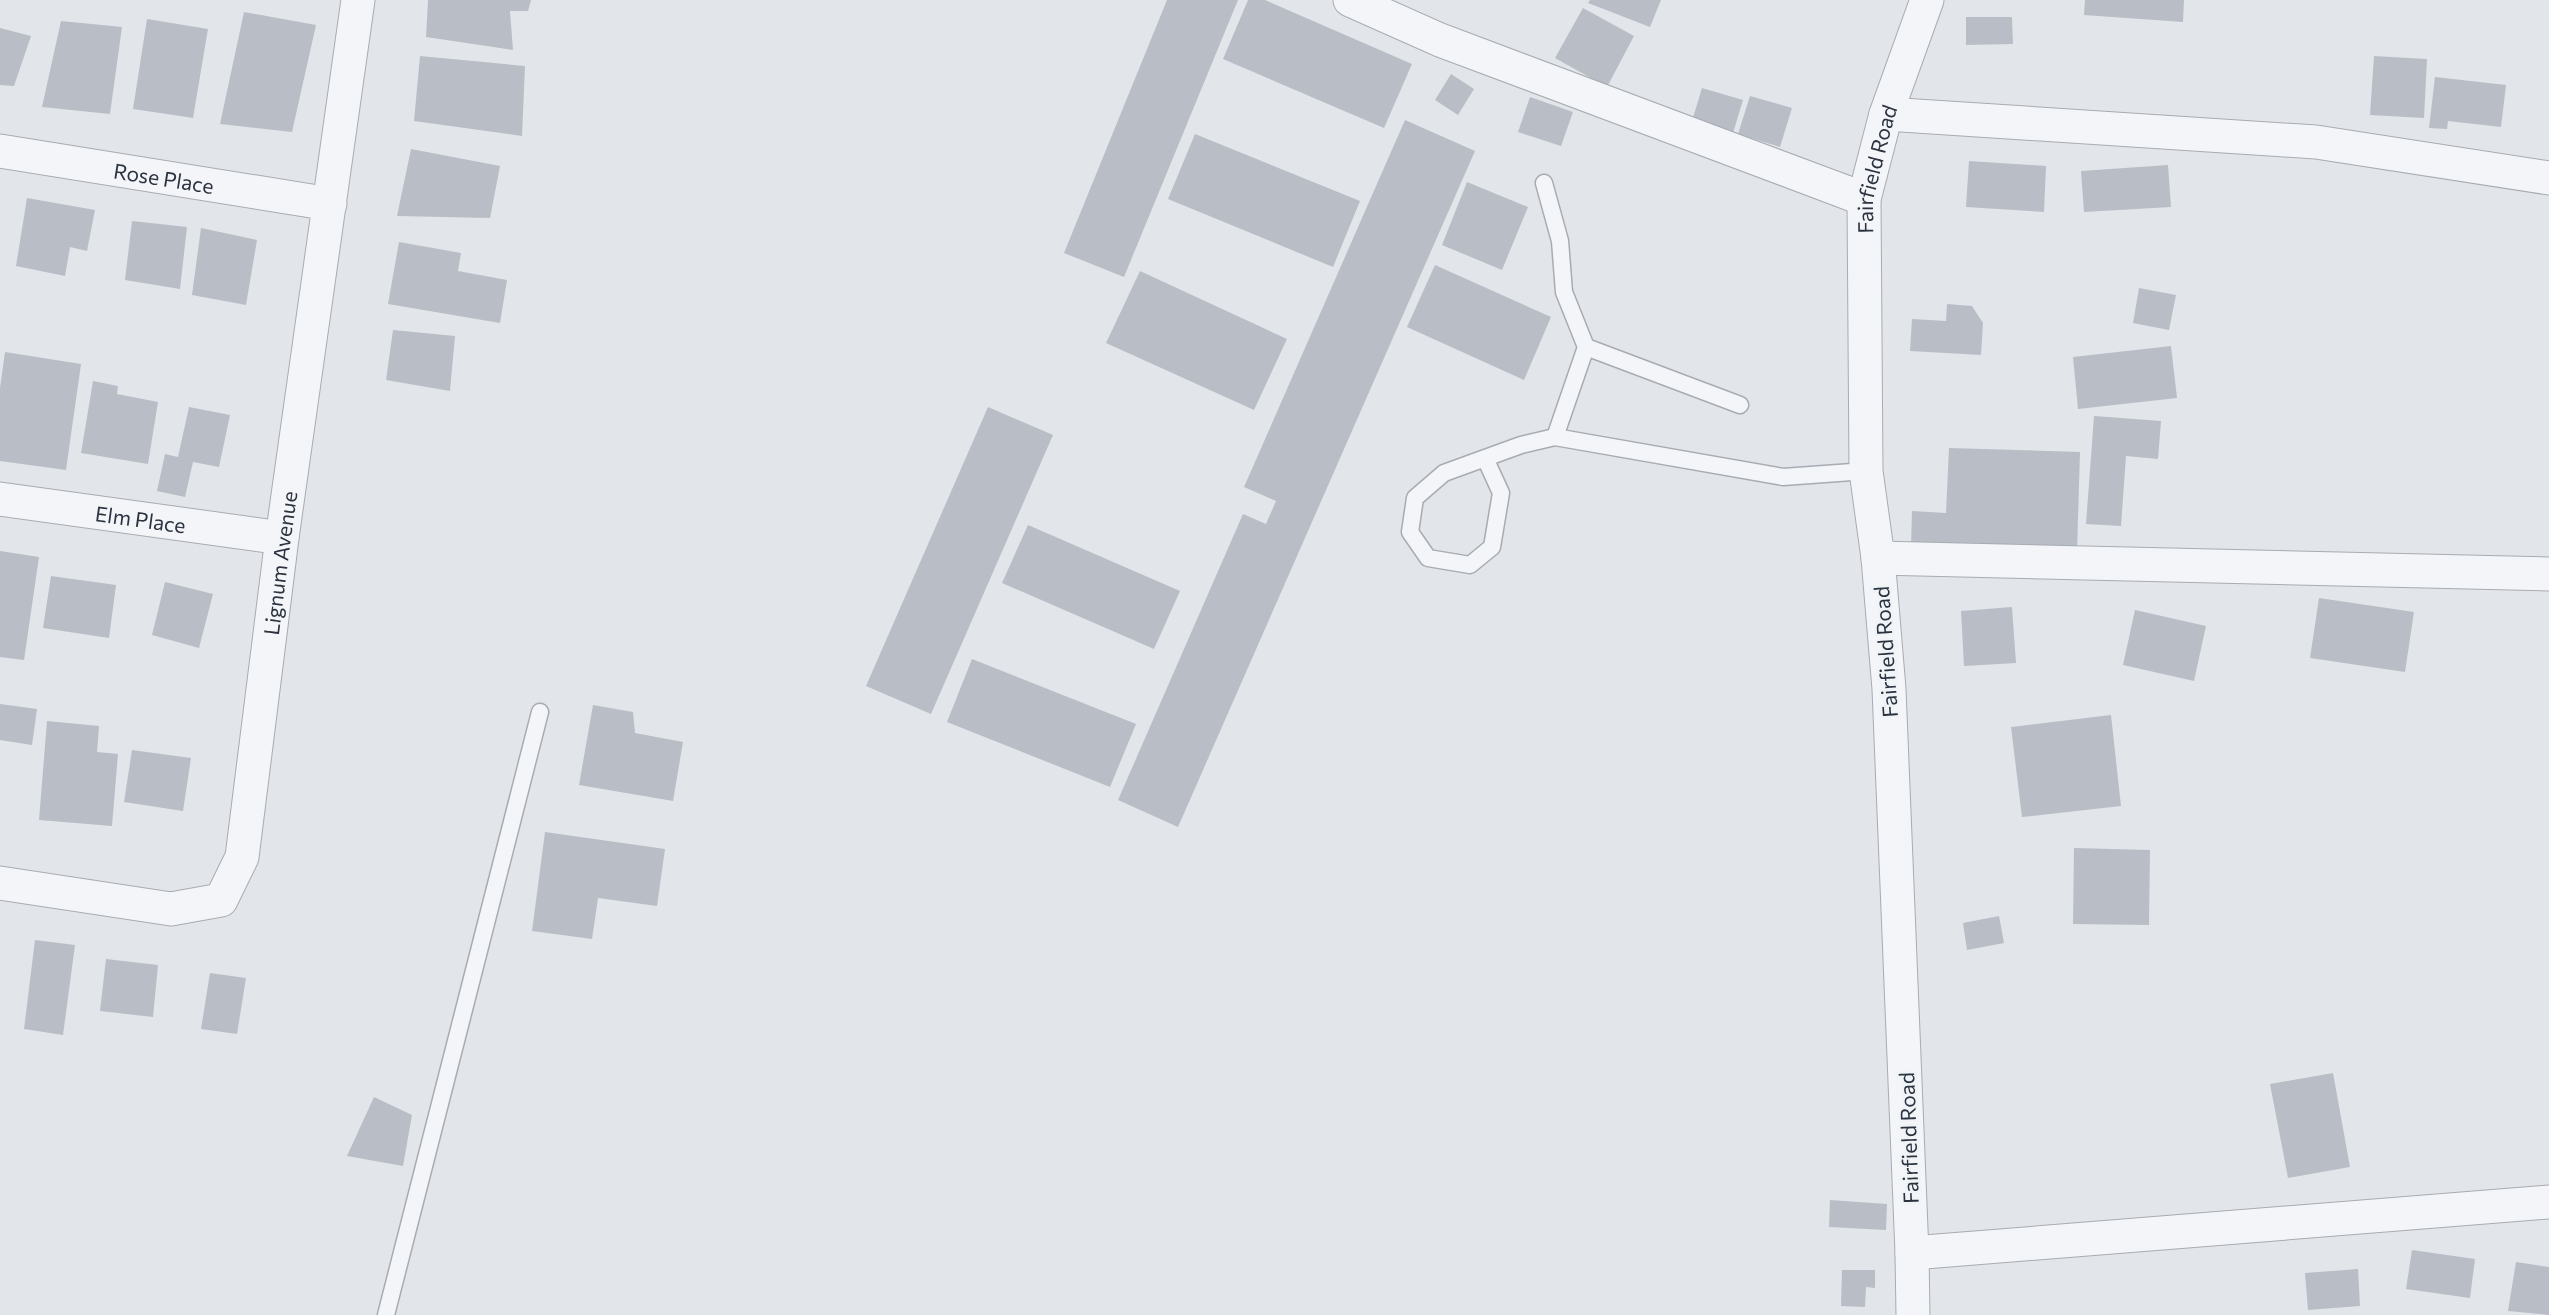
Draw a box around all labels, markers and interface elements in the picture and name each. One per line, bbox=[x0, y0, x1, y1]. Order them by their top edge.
street label: Fairfield Road bbox=[1851, 101, 1901, 234]
street label: Rose Place bbox=[112, 157, 216, 198]
street label: Lignum Avenue bbox=[257, 489, 301, 636]
street label: Elm Place bbox=[94, 500, 188, 537]
street label: Fairfield Road bbox=[1868, 585, 1902, 719]
street label: Fairfield Road bbox=[1893, 1072, 1923, 1204]

